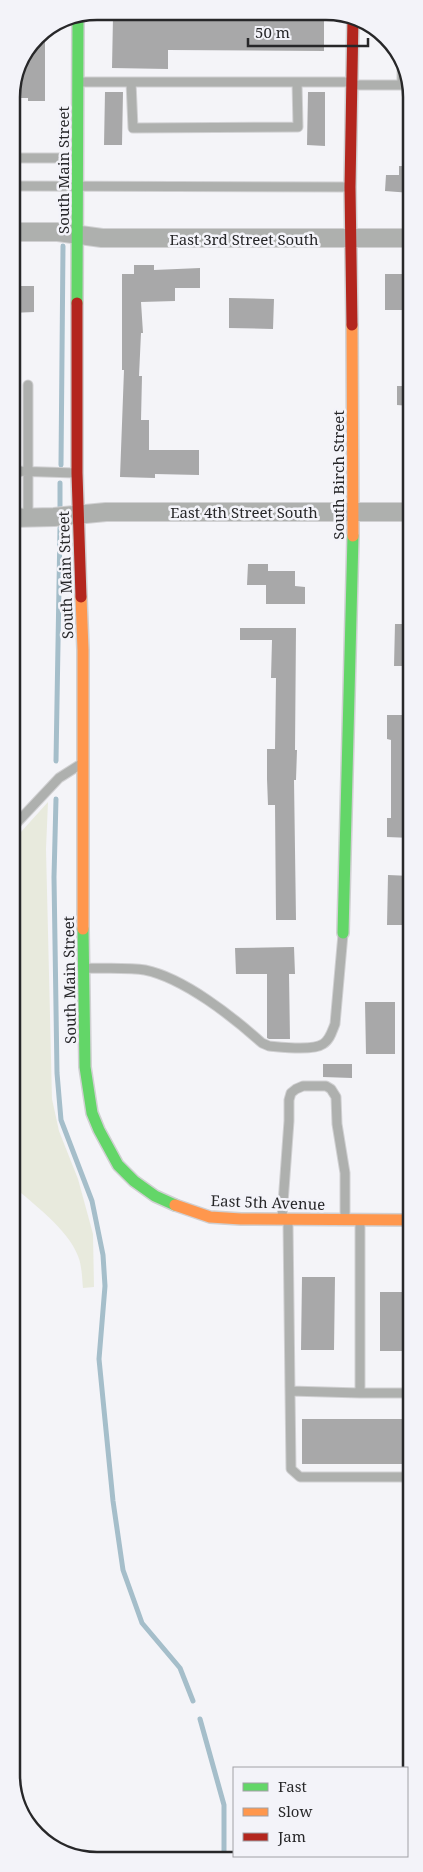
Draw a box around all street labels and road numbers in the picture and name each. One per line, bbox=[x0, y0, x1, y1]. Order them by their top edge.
street label: South Main Street bbox=[53, 106, 73, 234]
street label: East 3rd Street South bbox=[169, 229, 319, 249]
street label: South Birch Street bbox=[328, 410, 348, 540]
street label: East 4th Street South bbox=[170, 502, 318, 522]
street label: South Main Street bbox=[53, 511, 77, 639]
street label: South Main Street bbox=[58, 916, 80, 1044]
street label: East 5th Avenue bbox=[210, 1190, 326, 1214]

